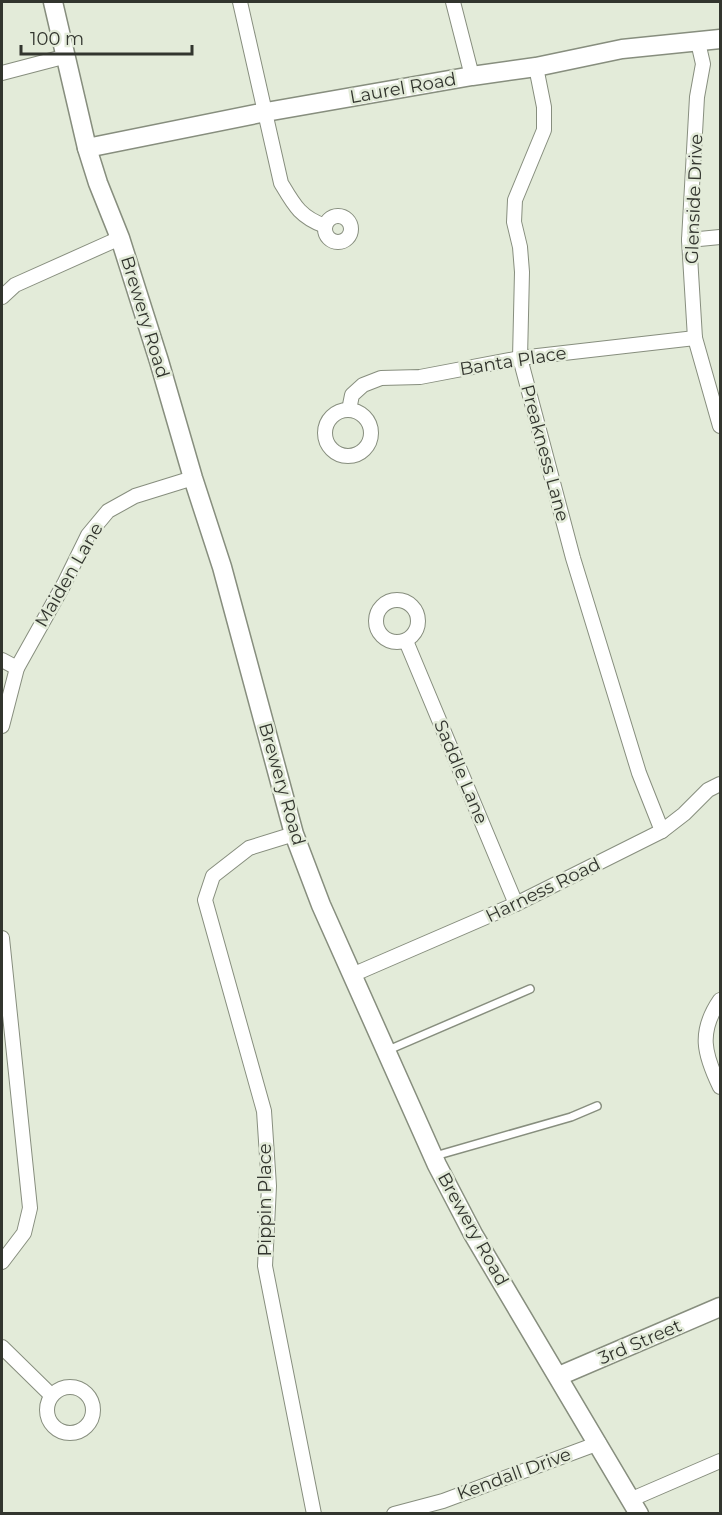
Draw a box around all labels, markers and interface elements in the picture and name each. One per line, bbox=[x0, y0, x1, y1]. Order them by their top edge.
scale bar bbox=[21, 18, 192, 56]
text: 100 m bbox=[30, 28, 84, 50]
street label: Laurel Road bbox=[348, 68, 458, 108]
street label: Glenside Drive bbox=[681, 133, 707, 265]
street label: Brewery Road bbox=[116, 253, 174, 381]
street label: Banta Place bbox=[458, 342, 568, 380]
street label: Preakness Lane bbox=[516, 382, 574, 524]
street label: Maiden Lane bbox=[30, 519, 108, 631]
street label: Saddle Lane bbox=[429, 717, 493, 827]
street label: Brewery Road bbox=[254, 720, 310, 848]
street label: Harness Road bbox=[482, 853, 604, 927]
street label: Pippin Place bbox=[254, 1143, 276, 1257]
street label: Brewery Road bbox=[433, 1168, 513, 1290]
street label: 3rd Street bbox=[595, 1315, 685, 1369]
street label: Kendall Drive bbox=[454, 1443, 574, 1505]

